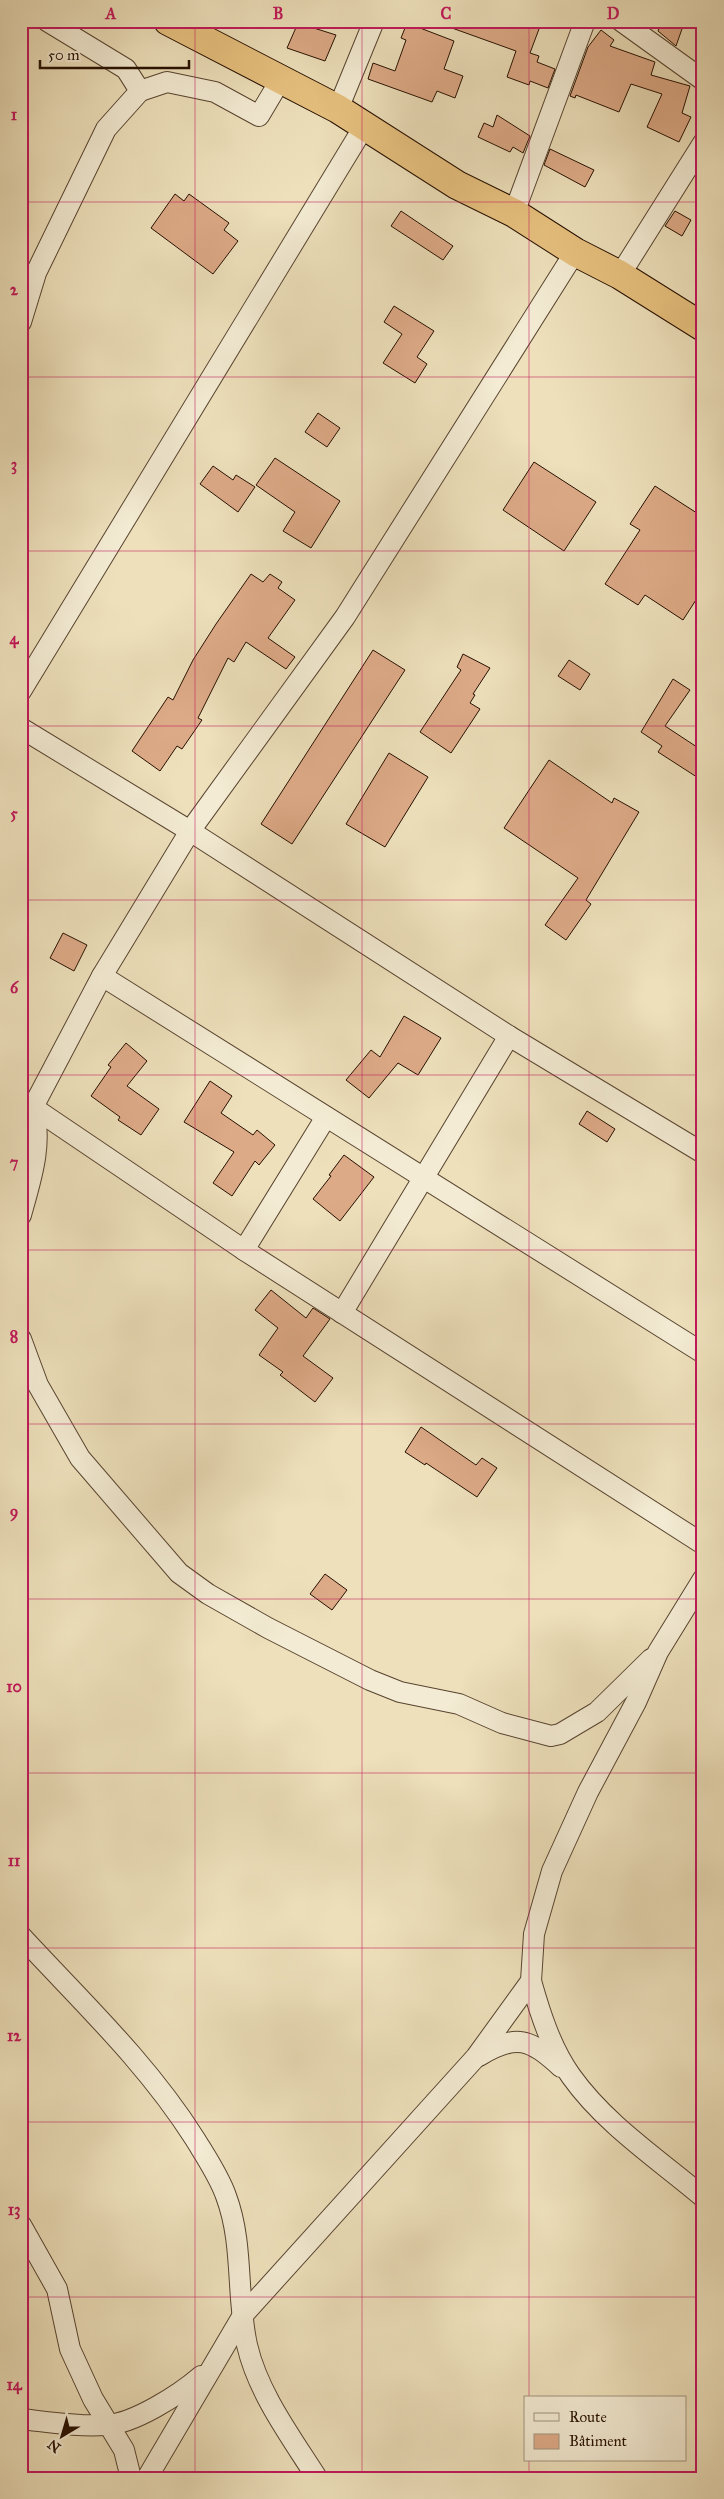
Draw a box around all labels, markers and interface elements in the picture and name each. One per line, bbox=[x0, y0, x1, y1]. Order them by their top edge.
text: A bbox=[105, 4, 117, 23]
text: B bbox=[273, 4, 283, 23]
text: C bbox=[441, 4, 452, 23]
text: D bbox=[607, 4, 620, 23]
scale bar bbox=[40, 38, 189, 70]
text: 50 m bbox=[48, 46, 80, 64]
text: 1 bbox=[11, 105, 18, 124]
text: 2 bbox=[10, 280, 19, 299]
text: 3 bbox=[11, 455, 17, 475]
text: 4 bbox=[10, 629, 20, 649]
text: 5 bbox=[10, 804, 18, 823]
text: 6 bbox=[10, 978, 19, 997]
text: 7 bbox=[10, 1153, 19, 1172]
text: 8 bbox=[10, 1327, 18, 1346]
text: 9 bbox=[10, 1502, 18, 1522]
text: 10 bbox=[6, 1677, 22, 1696]
text: 11 bbox=[8, 1851, 21, 1870]
text: 12 bbox=[7, 2026, 22, 2045]
text: 13 bbox=[8, 2200, 20, 2220]
text: 14 bbox=[6, 2375, 23, 2395]
legend bbox=[524, 2396, 686, 2462]
text: Route bbox=[569, 2408, 607, 2426]
north arrow bbox=[38, 2412, 88, 2462]
text: Bâtiment bbox=[569, 2432, 628, 2450]
text: N bbox=[44, 2435, 64, 2456]

